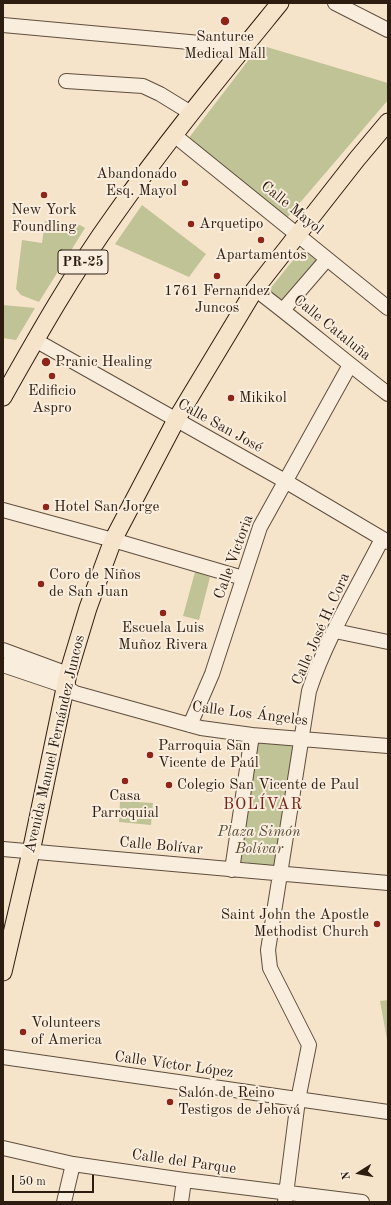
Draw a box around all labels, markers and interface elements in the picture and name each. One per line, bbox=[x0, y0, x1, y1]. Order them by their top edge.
marker: Santurce Medical Mall bbox=[219, 15, 231, 27]
place label: Santurce Medical Mall bbox=[184, 28, 266, 63]
place label: Abandonado Esq. Mayol bbox=[96, 165, 177, 200]
street label: Calle Mayol bbox=[257, 177, 327, 239]
marker: Abandonado Esq. Mayol bbox=[180, 178, 190, 188]
marker: New York Foundling bbox=[39, 190, 49, 200]
place label: New York Foundling bbox=[11, 201, 77, 236]
place label: Arquetipo bbox=[199, 215, 264, 233]
marker: Arquetipo bbox=[186, 219, 196, 229]
marker: Apartamentos bbox=[256, 235, 266, 245]
place label: Apartamentos bbox=[215, 246, 307, 264]
road number: PR-25 bbox=[58, 250, 108, 274]
marker: 1761 Fernandez Juncos bbox=[212, 271, 222, 281]
place label: 1761 Fernandez Juncos bbox=[164, 282, 270, 317]
street label: Calle Cataluña bbox=[290, 291, 374, 365]
place label: Pranic Healing bbox=[55, 353, 152, 371]
marker: Pranic Healing bbox=[40, 356, 52, 368]
marker: Edificio Aspro bbox=[47, 371, 57, 381]
place label: Edificio Aspro bbox=[28, 382, 76, 417]
place label: Mikikol bbox=[239, 389, 287, 407]
marker: Mikikol bbox=[226, 393, 236, 403]
street label: Calle San José bbox=[174, 395, 266, 457]
place label: Hotel San Jorge bbox=[54, 498, 159, 516]
marker: Hotel San Jorge bbox=[41, 502, 51, 512]
street label: Calle Victoria bbox=[210, 512, 258, 602]
place label: Coro de Niños de San Juan bbox=[49, 566, 141, 601]
street label: Calle José H. Cora bbox=[288, 570, 354, 688]
marker: Coro de Niños de San Juan bbox=[36, 579, 46, 589]
marker: Escuela Luis Muñoz Rivera bbox=[158, 608, 168, 618]
place label: Escuela Luis Muñoz Rivera bbox=[118, 619, 208, 654]
street label: Avenida Manuel Fernández Juncos bbox=[21, 633, 89, 855]
street label: Calle Los Ángeles bbox=[191, 698, 309, 730]
place label: Parroquia San Vicente de Paúl bbox=[158, 737, 259, 772]
marker: Parroquia San Vicente de Paúl bbox=[145, 750, 155, 760]
marker: Casa Parroquial bbox=[120, 776, 130, 786]
place label: Colegio San Vicente de Paul bbox=[177, 776, 359, 794]
marker: Colegio San Vicente de Paul bbox=[164, 780, 174, 790]
place label: Casa Parroquial bbox=[91, 787, 159, 822]
district label: BOLÍVAR bbox=[223, 795, 303, 815]
park label: Plaza Simón Bolívar bbox=[218, 823, 300, 858]
street label: Calle Bolívar bbox=[119, 833, 203, 859]
place label: Saint John the Apostle Methodist Church bbox=[221, 906, 369, 941]
marker: Saint John the Apostle Methodist Church bbox=[372, 919, 382, 929]
place label: Volunteers of America bbox=[31, 1014, 102, 1049]
marker: Volunteers of America bbox=[18, 1027, 28, 1037]
street label: Calle Víctor López bbox=[113, 1048, 235, 1082]
place label: Salón de Reino Testigos de Jehová bbox=[178, 1084, 300, 1119]
marker: Salón de Reino Testigos de Jehová bbox=[165, 1097, 175, 1107]
street label: Calle del Parque bbox=[131, 1146, 237, 1178]
north arrow bbox=[339, 1153, 379, 1193]
scale bar bbox=[14, 1167, 96, 1193]
text: N bbox=[341, 1170, 353, 1181]
text: 50 m bbox=[19, 1176, 46, 1188]

